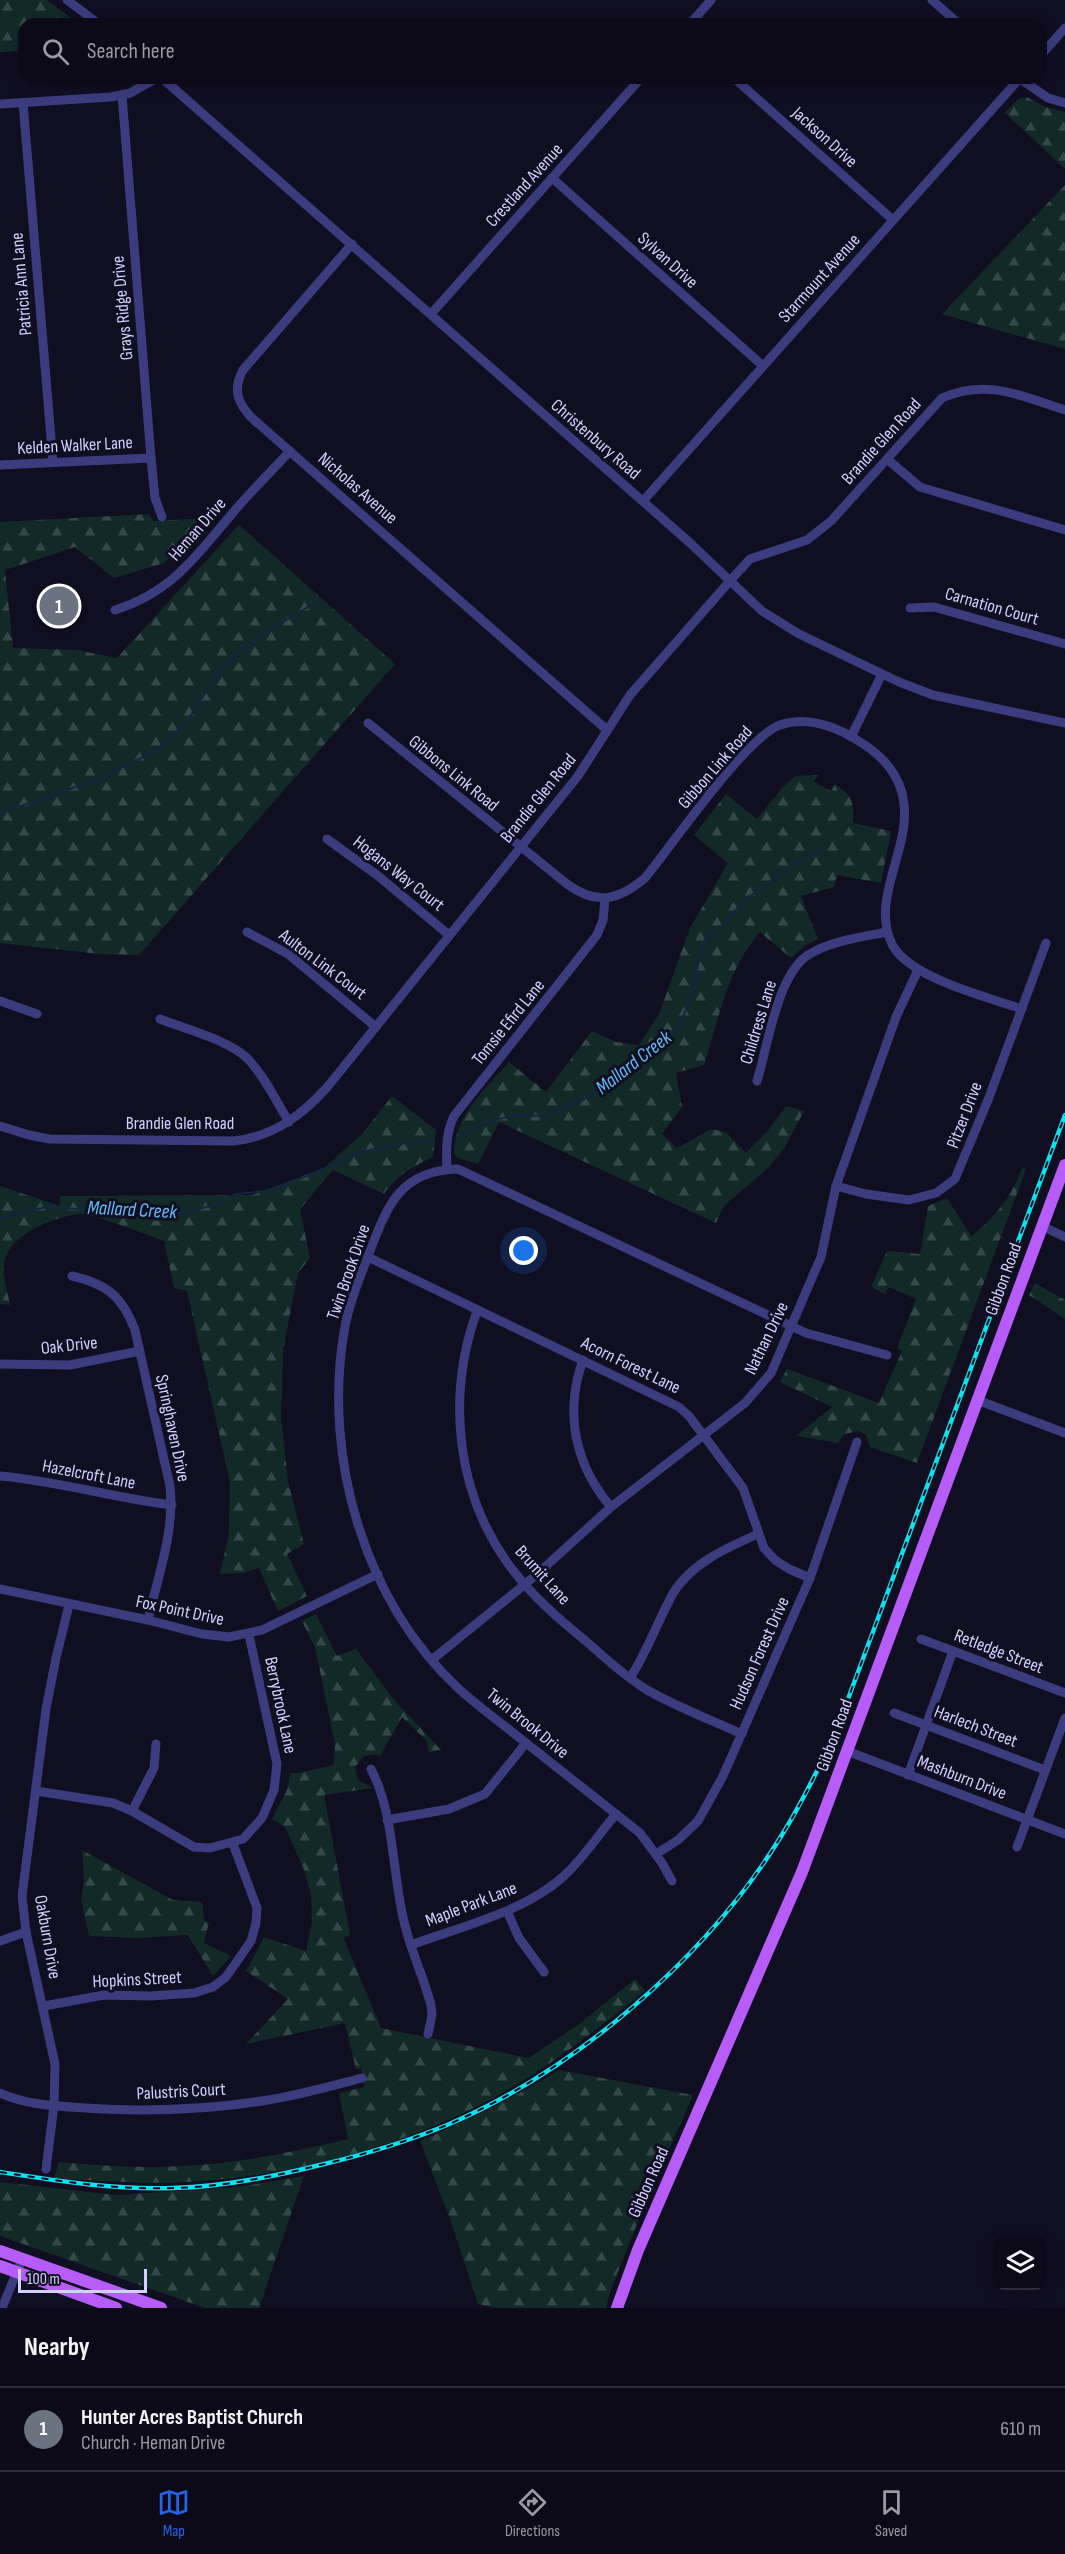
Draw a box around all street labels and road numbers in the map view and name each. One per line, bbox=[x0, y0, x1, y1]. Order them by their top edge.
street label: Jackson Drive bbox=[787, 102, 862, 172]
street label: Crestland Avenue bbox=[481, 139, 567, 231]
street label: Sylvan Drive bbox=[633, 228, 702, 293]
street label: Starmount Avenue bbox=[774, 230, 865, 327]
street label: Patricia Ann Lane bbox=[7, 231, 36, 336]
street label: Grays Ridge Drive bbox=[107, 255, 138, 361]
street label: Brandie Glen Road bbox=[837, 394, 926, 489]
street label: Christenbury Road bbox=[547, 395, 645, 484]
street label: Kelden Walker Lane bbox=[17, 432, 133, 459]
street label: Nicholas Avenue bbox=[314, 448, 402, 529]
street label: Heman Drive bbox=[164, 493, 231, 565]
street label: Carnation Court bbox=[943, 583, 1042, 630]
street label: Gibbon Link Road bbox=[674, 722, 757, 813]
street label: Gibbons Link Road bbox=[405, 731, 503, 816]
street label: Brandie Glen Road bbox=[496, 749, 581, 847]
street label: Hogans Way Court bbox=[349, 831, 449, 916]
street label: Aulton Link Court bbox=[274, 924, 371, 1004]
street label: Tomsie Efird Lane bbox=[467, 975, 549, 1069]
street label: Childress Lane bbox=[736, 978, 781, 1067]
street label: Pitzer Drive bbox=[942, 1079, 987, 1151]
street label: Brandie Glen Road bbox=[126, 1113, 234, 1134]
street label: Twin Brook Drive bbox=[322, 1222, 375, 1323]
street label: Gibbon Road bbox=[981, 1240, 1026, 1318]
street label: Nathan Drive bbox=[740, 1298, 793, 1378]
street label: Oak Drive bbox=[40, 1332, 98, 1359]
street label: Acorn Forest Lane bbox=[577, 1332, 684, 1399]
street label: Springhaven Drive bbox=[151, 1373, 194, 1484]
street label: Hazelcroft Lane bbox=[41, 1455, 137, 1494]
street label: Brumit Lane bbox=[511, 1541, 575, 1609]
street label: Fox Point Drive bbox=[134, 1591, 226, 1630]
street label: Hudson Forest Drive bbox=[725, 1594, 794, 1713]
street label: Retledge Street bbox=[951, 1625, 1047, 1678]
street label: Berrybrook Lane bbox=[260, 1655, 301, 1755]
street label: Twin Brook Drive bbox=[482, 1684, 573, 1763]
street label: Gibbon Road bbox=[812, 1696, 857, 1774]
street label: Harlech Street bbox=[931, 1701, 1021, 1752]
street label: Mashburn Drive bbox=[914, 1751, 1009, 1804]
street label: Maple Park Lane bbox=[422, 1877, 520, 1932]
street label: Oakburn Drive bbox=[30, 1894, 65, 1981]
street label: Hopkins Street bbox=[92, 1967, 183, 1992]
street label: Palustris Court bbox=[136, 2079, 227, 2104]
street label: Gibbon Road bbox=[624, 2144, 673, 2221]

